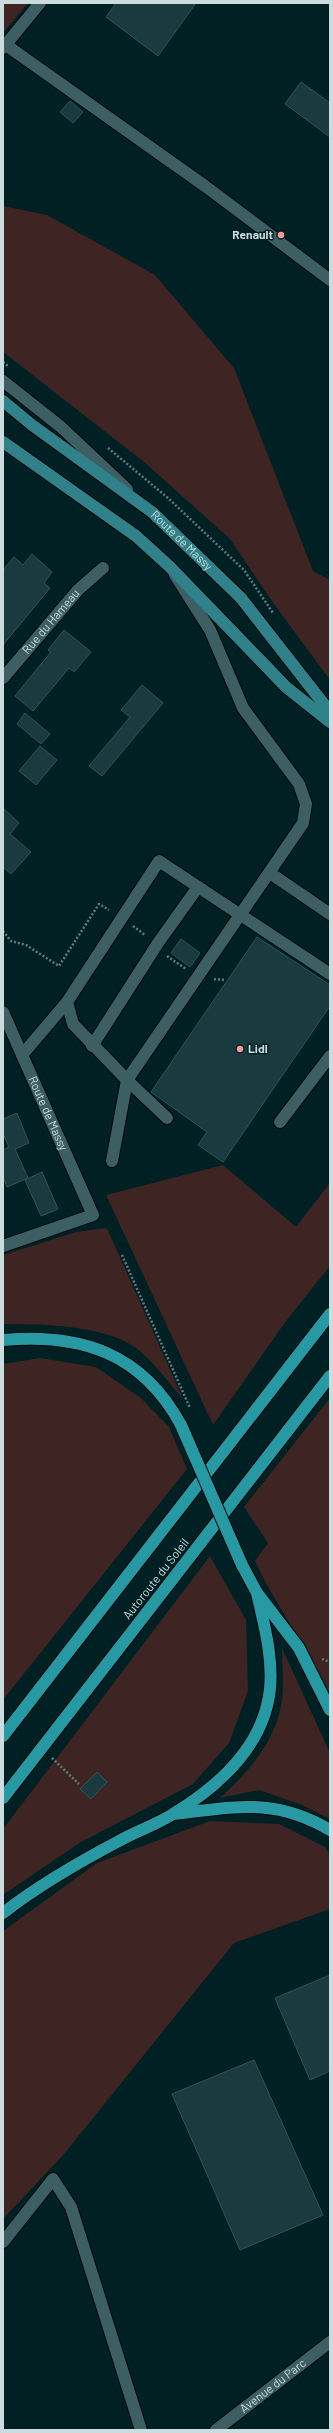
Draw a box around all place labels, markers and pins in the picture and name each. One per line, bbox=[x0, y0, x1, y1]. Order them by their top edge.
place label: Renault bbox=[232, 227, 273, 241]
marker: Renault bbox=[276, 230, 286, 240]
place label: Lidl bbox=[248, 1041, 268, 1055]
marker: Lidl bbox=[235, 1044, 245, 1054]

